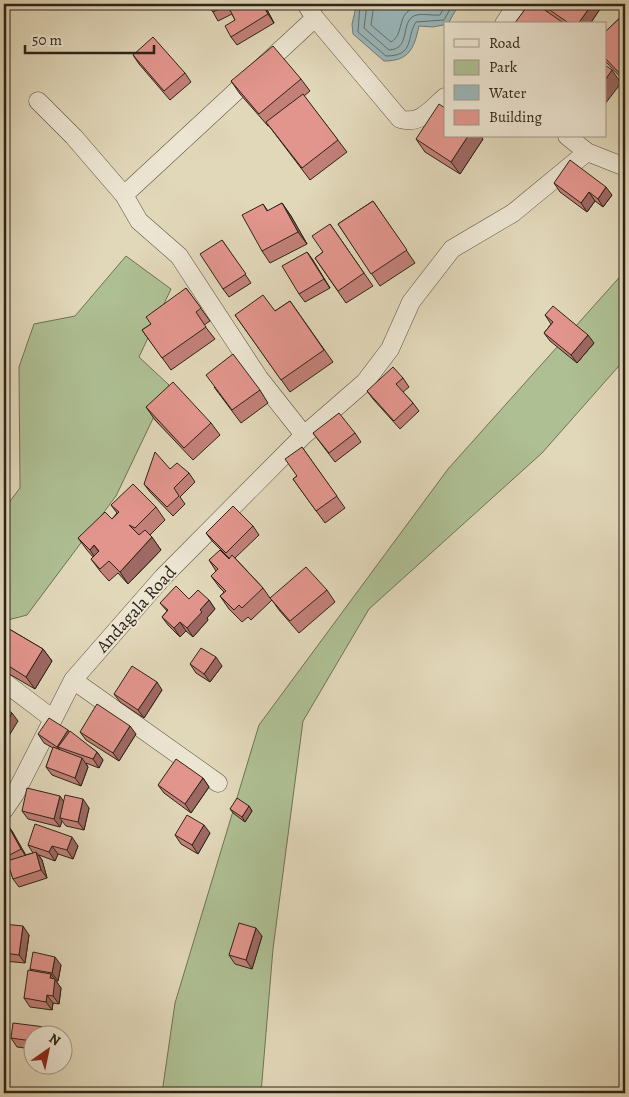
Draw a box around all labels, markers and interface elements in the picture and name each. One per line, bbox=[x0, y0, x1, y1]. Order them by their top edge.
scale bar bbox=[25, 22, 154, 54]
legend bbox=[444, 22, 606, 138]
text: 50 m bbox=[32, 30, 62, 50]
text: Road bbox=[489, 33, 521, 53]
text: Park bbox=[489, 57, 518, 77]
text: Water bbox=[488, 83, 526, 103]
text: Building bbox=[489, 107, 542, 127]
street label: Andagala Road bbox=[90, 560, 182, 658]
north arrow bbox=[22, 1024, 72, 1074]
text: N bbox=[45, 1029, 64, 1050]

